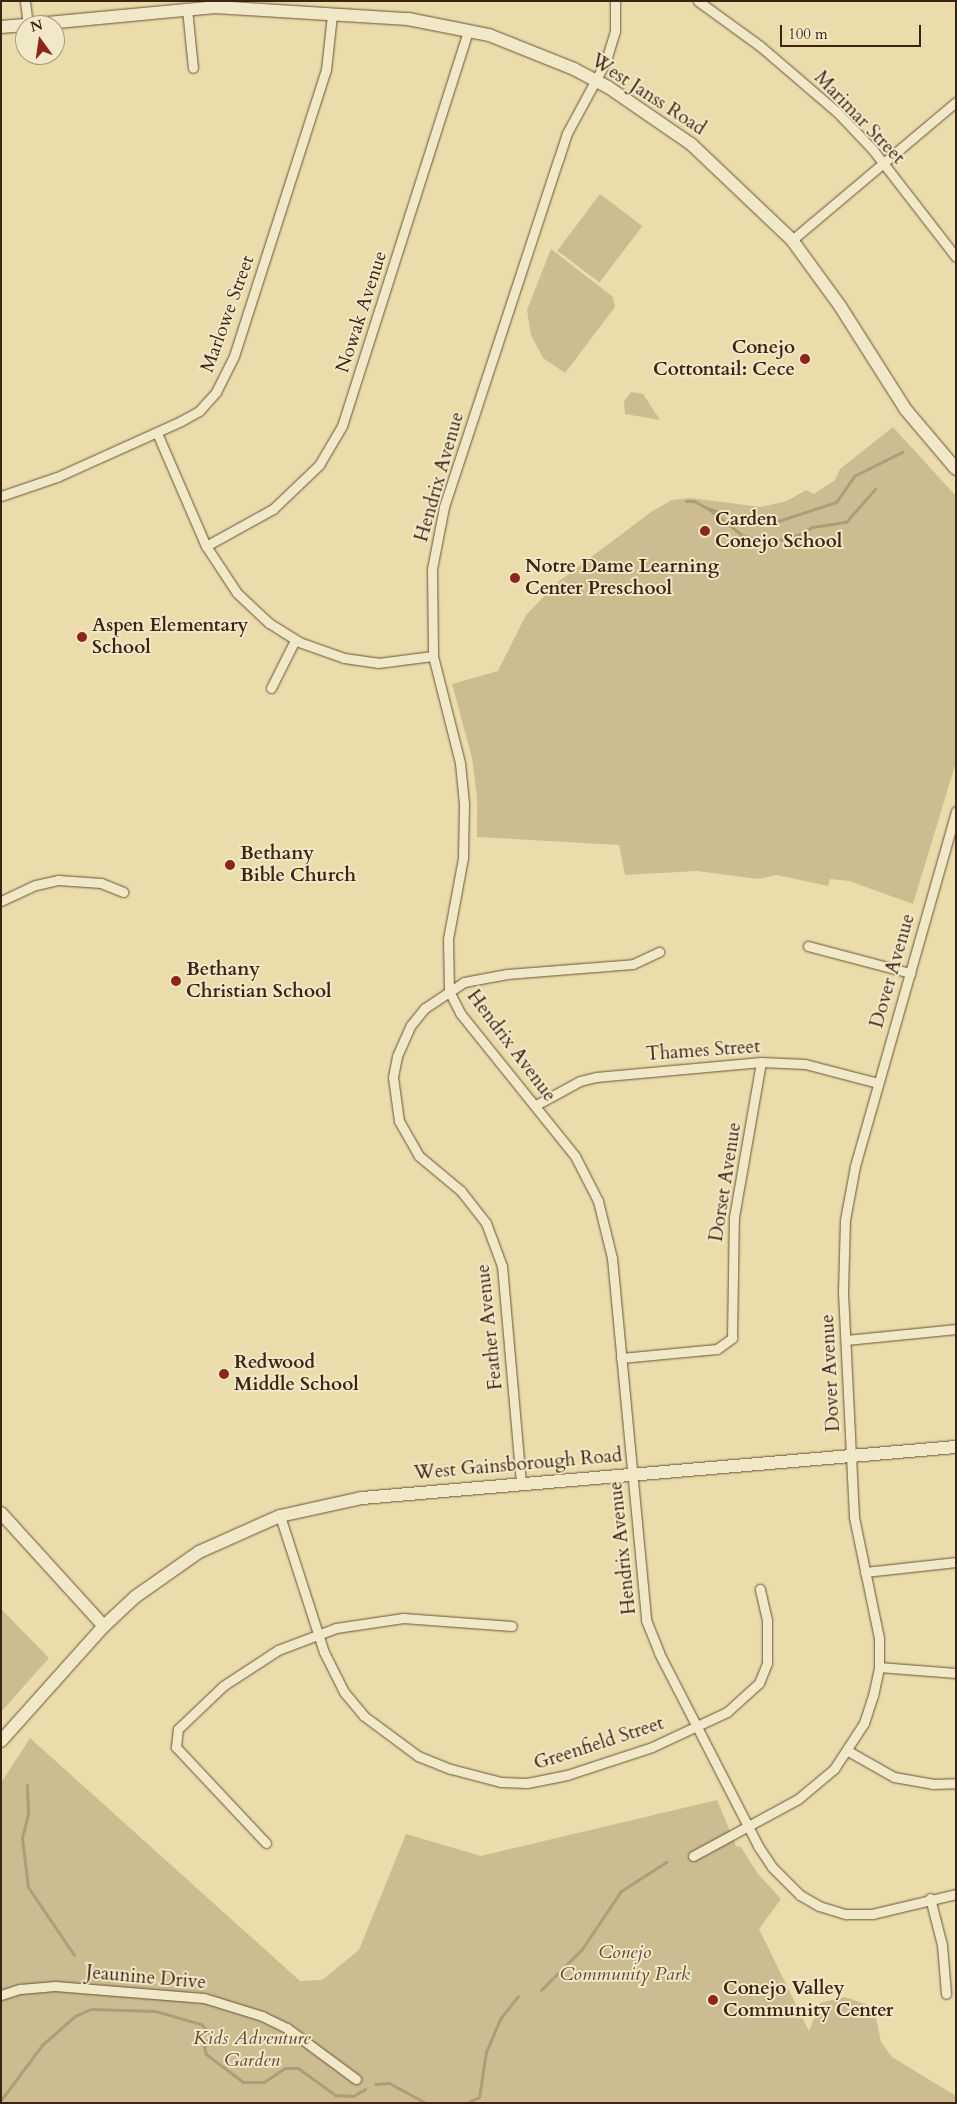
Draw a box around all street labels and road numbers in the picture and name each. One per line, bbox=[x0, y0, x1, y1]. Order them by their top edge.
street label: West Janss Road bbox=[586, 49, 710, 141]
street label: Marimar Street bbox=[809, 67, 909, 169]
street label: Nowak Avenue bbox=[332, 248, 392, 376]
street label: Marlowe Street bbox=[196, 252, 260, 376]
street label: Hendrix Avenue bbox=[411, 410, 469, 544]
street label: Dover Avenue bbox=[866, 911, 920, 1031]
street label: Hendrix Avenue bbox=[462, 986, 560, 1106]
street label: Thames Street bbox=[645, 1036, 761, 1066]
street label: Dorset Avenue bbox=[705, 1121, 747, 1243]
street label: Feather Avenue bbox=[472, 1263, 508, 1391]
street label: Dover Avenue bbox=[817, 1314, 845, 1432]
street label: West Gainsborough Road bbox=[413, 1445, 623, 1485]
street label: Hendrix Avenue bbox=[605, 1480, 641, 1616]
street label: Greenfield Street bbox=[531, 1712, 667, 1776]
street label: Jeaunine Drive bbox=[85, 1961, 207, 1995]

